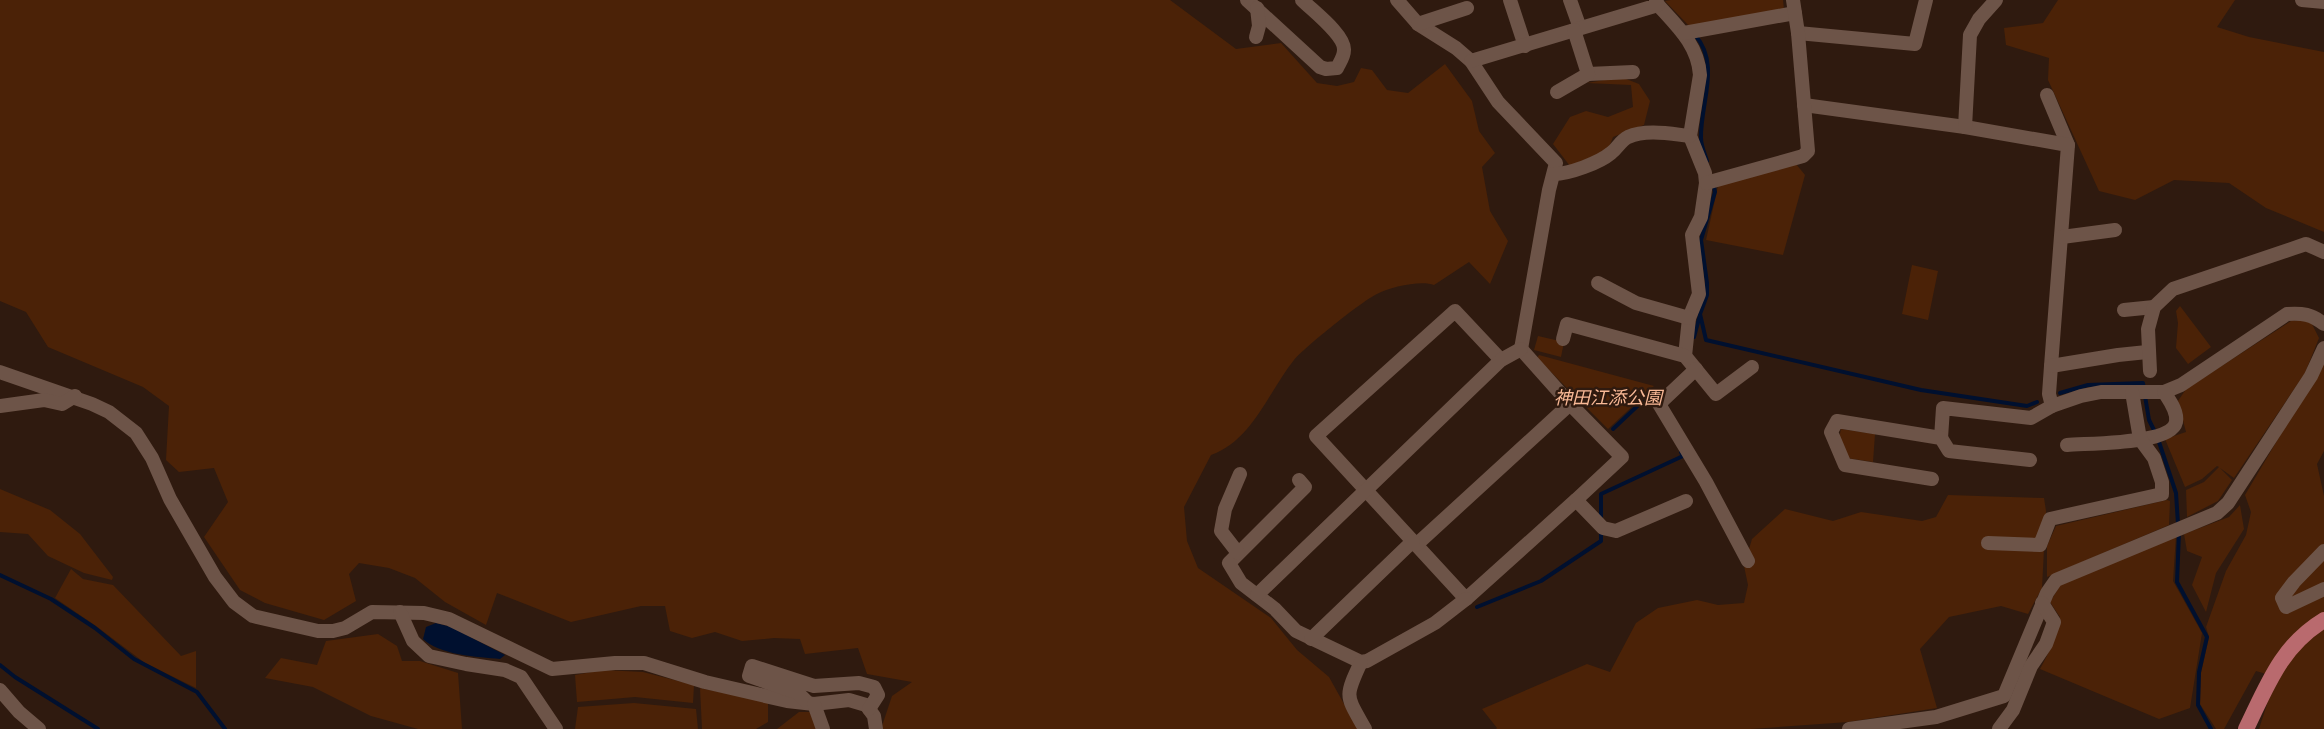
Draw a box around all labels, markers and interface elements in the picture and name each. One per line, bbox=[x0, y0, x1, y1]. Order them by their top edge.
park label: 神田江添公園 bbox=[1554, 385, 1665, 410]

